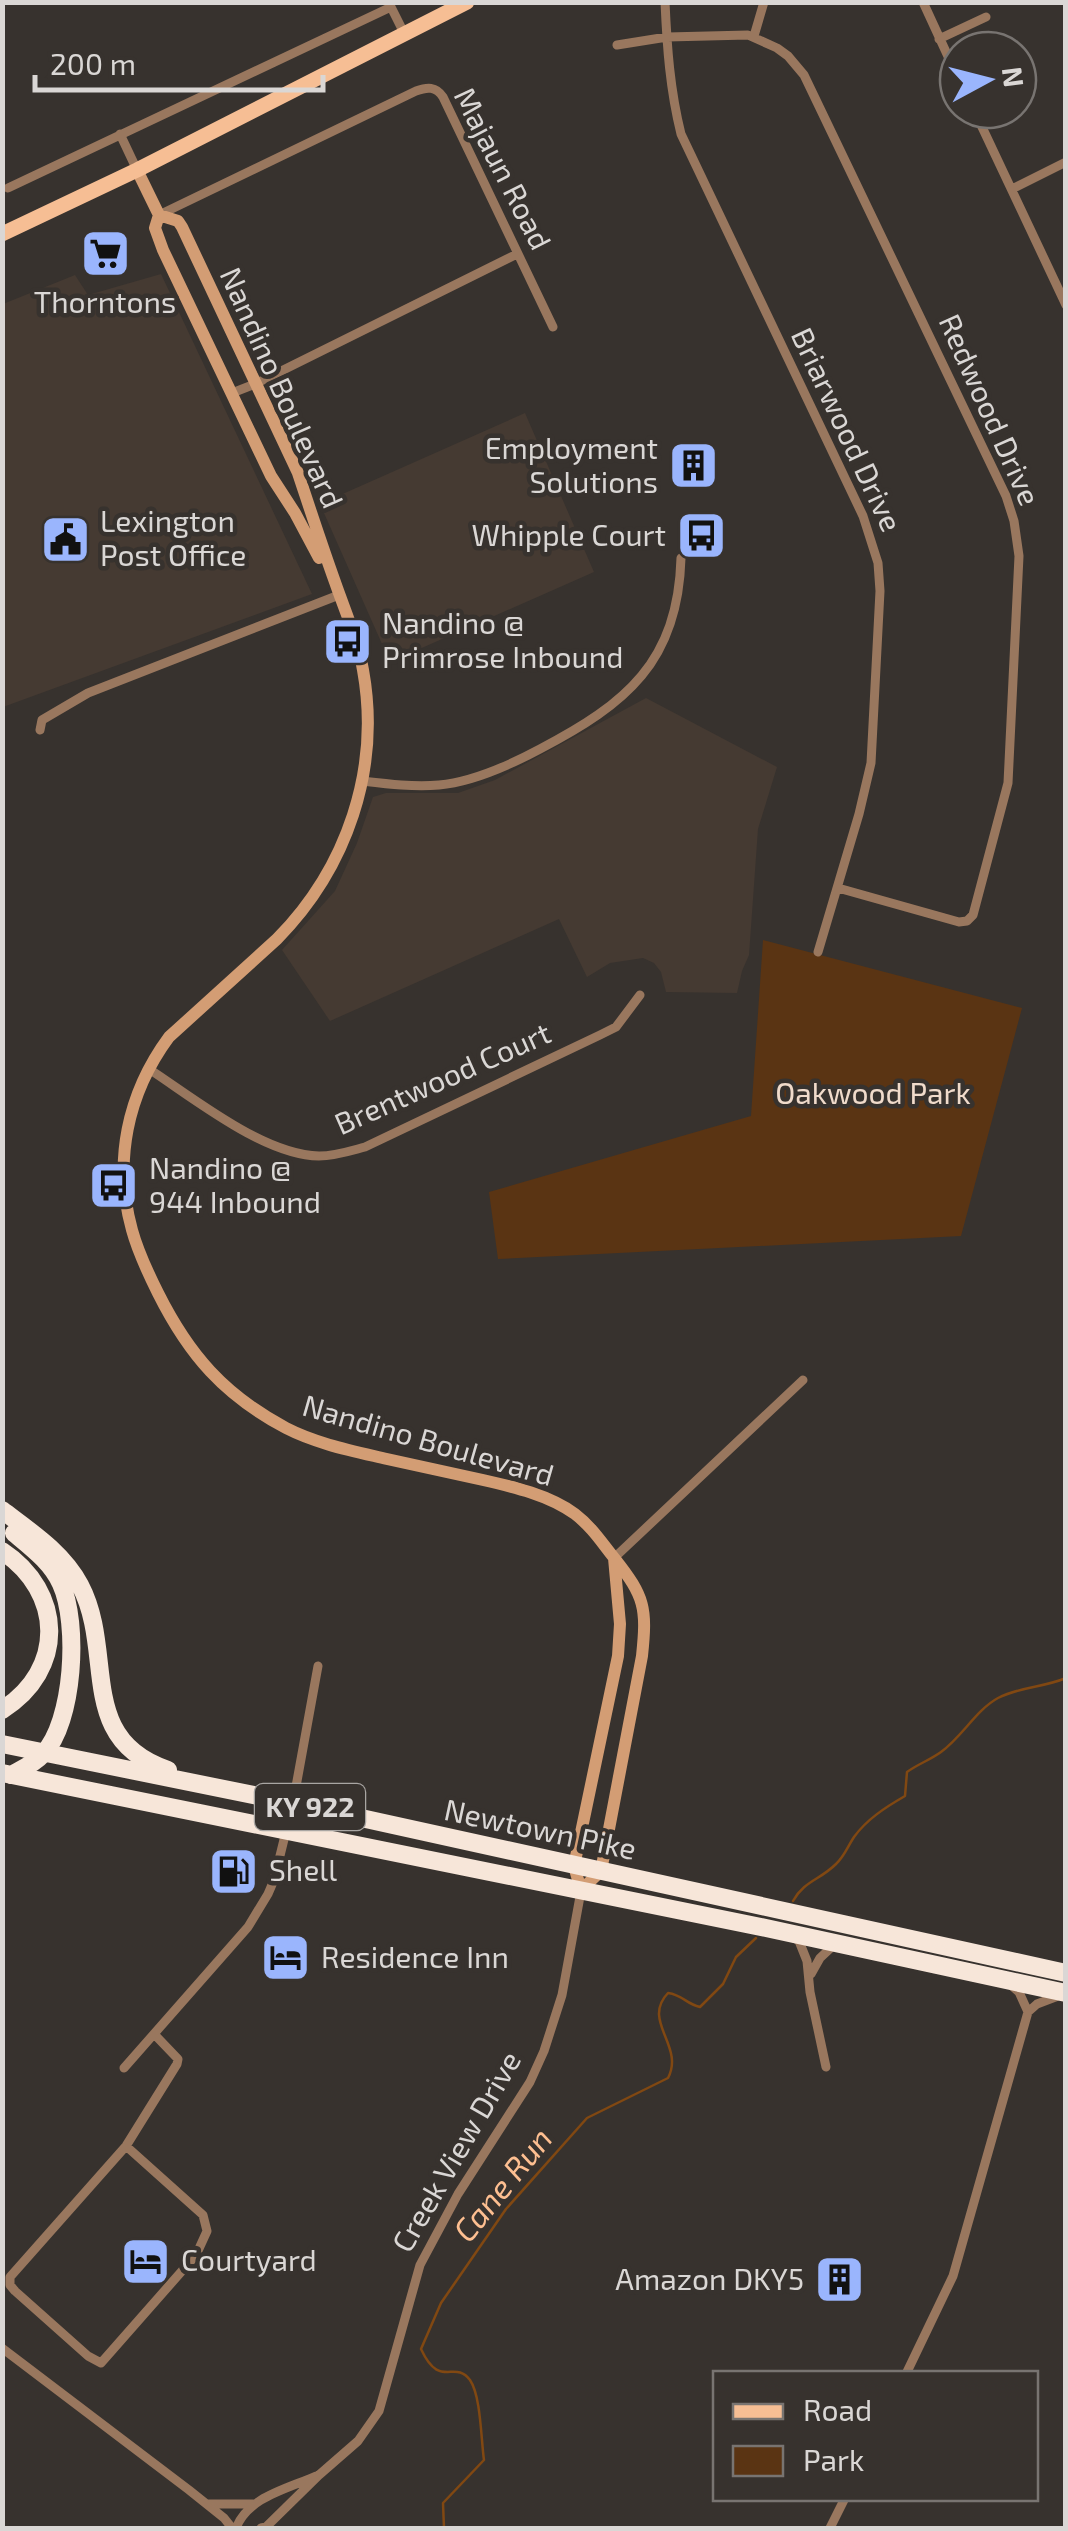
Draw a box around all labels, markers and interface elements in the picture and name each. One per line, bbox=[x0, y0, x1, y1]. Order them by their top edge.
scale bar bbox=[35, 30, 322, 92]
north arrow bbox=[938, 30, 1038, 130]
text: 200 m bbox=[50, 45, 136, 81]
text: N bbox=[996, 65, 1032, 89]
street label: Majaun Road bbox=[448, 81, 560, 255]
supermarket icon: Thorntons bbox=[79, 228, 131, 280]
street label: Nandino Boulevard bbox=[214, 261, 352, 513]
place label: Thorntons bbox=[34, 283, 176, 319]
street label: Redwood Drive bbox=[933, 308, 1049, 510]
street label: Briarwood Drive bbox=[785, 322, 911, 537]
place label: Employment Solutions bbox=[485, 429, 658, 499]
building icon: Employment Solutions bbox=[667, 440, 719, 492]
place label: Lexington Post Office bbox=[100, 502, 246, 572]
bus stop icon: Whipple Court bbox=[675, 510, 727, 562]
public building icon: Lexington Post Office bbox=[39, 513, 91, 565]
place label: Whipple Court bbox=[471, 516, 666, 552]
place label: Nandino @ Primrose Inbound bbox=[382, 604, 623, 674]
bus stop icon: Nandino @ Primrose Inbound bbox=[321, 615, 373, 667]
street label: Brentwood Court bbox=[329, 1013, 556, 1141]
park label: Oakwood Park bbox=[775, 1074, 971, 1110]
place label: Nandino @ 944 Inbound bbox=[149, 1149, 321, 1219]
bus stop icon: Nandino @ 944 Inbound bbox=[88, 1160, 140, 1212]
street label: Nandino Boulevard bbox=[299, 1386, 558, 1492]
road number: KY 922 bbox=[255, 1784, 365, 1830]
street label: Newtown Pike bbox=[441, 1790, 640, 1866]
fuel station icon: Shell bbox=[208, 1845, 260, 1897]
place label: Shell bbox=[269, 1851, 337, 1887]
hotel icon: Residence Inn bbox=[260, 1932, 312, 1984]
place label: Residence Inn bbox=[321, 1938, 509, 1974]
street label: Creek View Drive bbox=[383, 2044, 527, 2258]
water label: Cane Run bbox=[444, 2119, 559, 2248]
hotel icon: Courtyard bbox=[120, 2235, 172, 2287]
place label: Courtyard bbox=[181, 2241, 317, 2277]
building icon: Amazon DKY5 bbox=[813, 2254, 865, 2306]
place label: Amazon DKY5 bbox=[615, 2260, 804, 2296]
legend bbox=[713, 2371, 1038, 2501]
text: Road bbox=[803, 2391, 872, 2427]
text: Park bbox=[803, 2441, 864, 2477]

